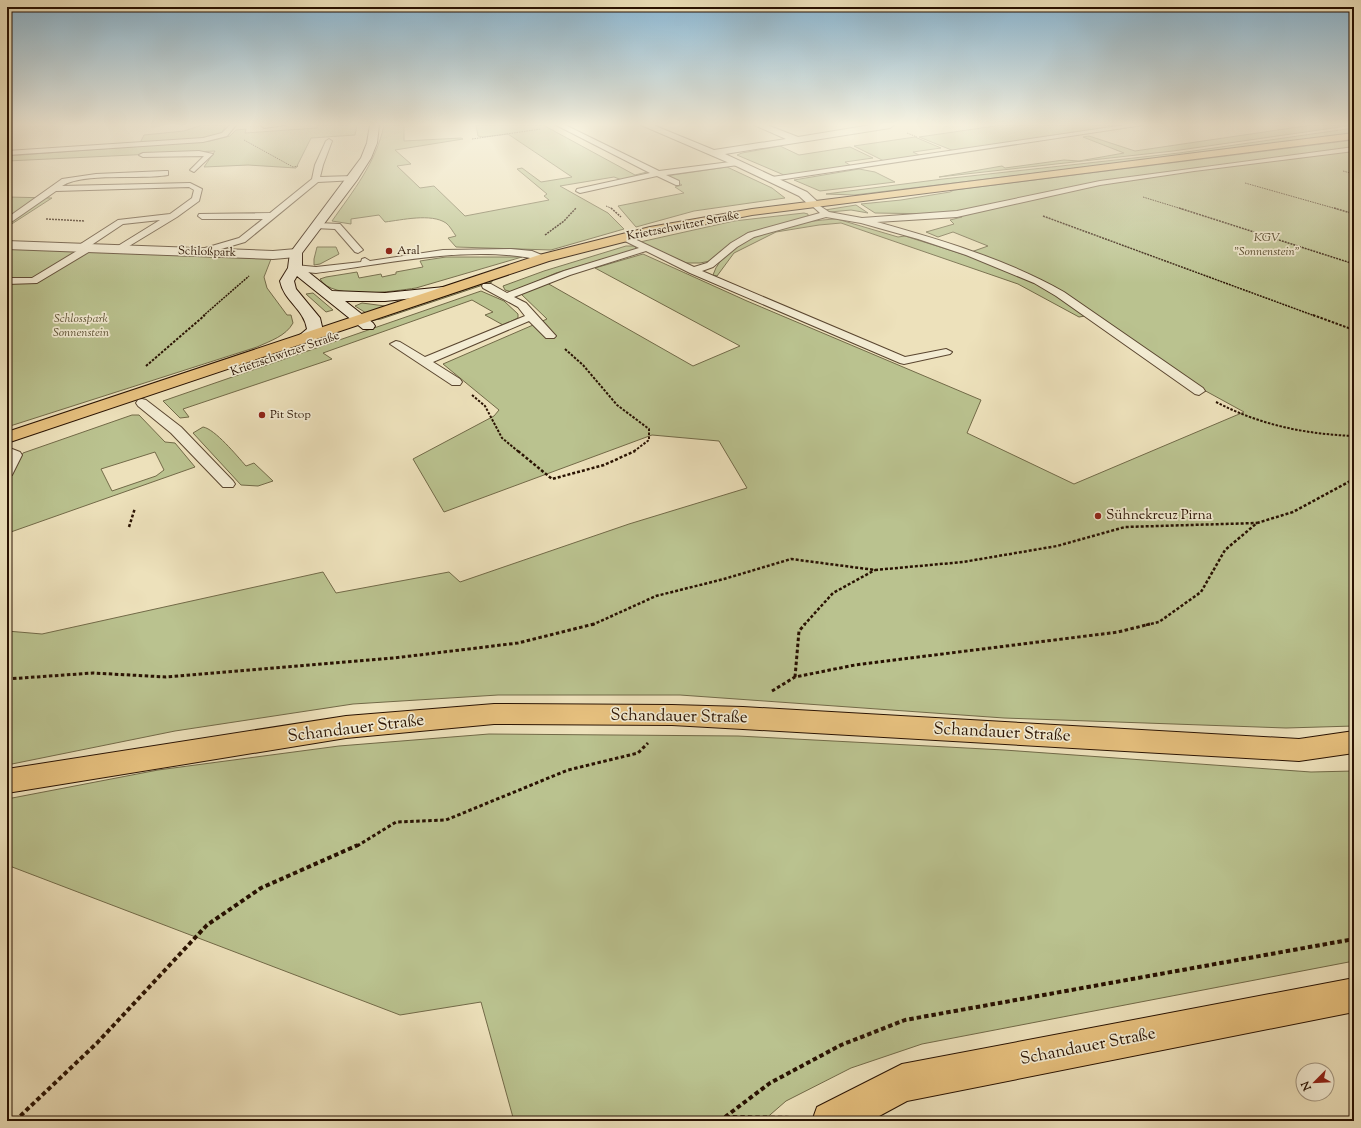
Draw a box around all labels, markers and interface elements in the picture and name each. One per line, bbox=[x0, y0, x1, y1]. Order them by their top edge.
street label: Krietzschwitzer Straße bbox=[625, 206, 741, 246]
park label: KGV "Sonnenstein" bbox=[1234, 229, 1300, 261]
street label: Schloßpark bbox=[177, 242, 237, 262]
place label: Aral bbox=[397, 242, 421, 260]
marker: Aral bbox=[384, 246, 394, 256]
park label: Schlosspark Sonnenstein bbox=[53, 310, 110, 342]
street label: Krietzschwitzer Straße bbox=[228, 327, 342, 381]
place label: Pit Stop bbox=[270, 406, 311, 424]
marker: Pit Stop bbox=[257, 410, 267, 420]
place label: Sühnekreuz Pirna bbox=[1106, 506, 1213, 526]
marker: Sühnekreuz Pirna bbox=[1093, 511, 1103, 521]
street label: Schandauer Straße bbox=[610, 704, 748, 730]
street label: Schandauer Straße bbox=[286, 709, 426, 749]
street label: Schandauer Straße bbox=[933, 717, 1071, 749]
street label: Schandauer Straße bbox=[1018, 1022, 1158, 1072]
north arrow bbox=[1295, 1062, 1335, 1102]
text: N bbox=[1298, 1078, 1316, 1094]

